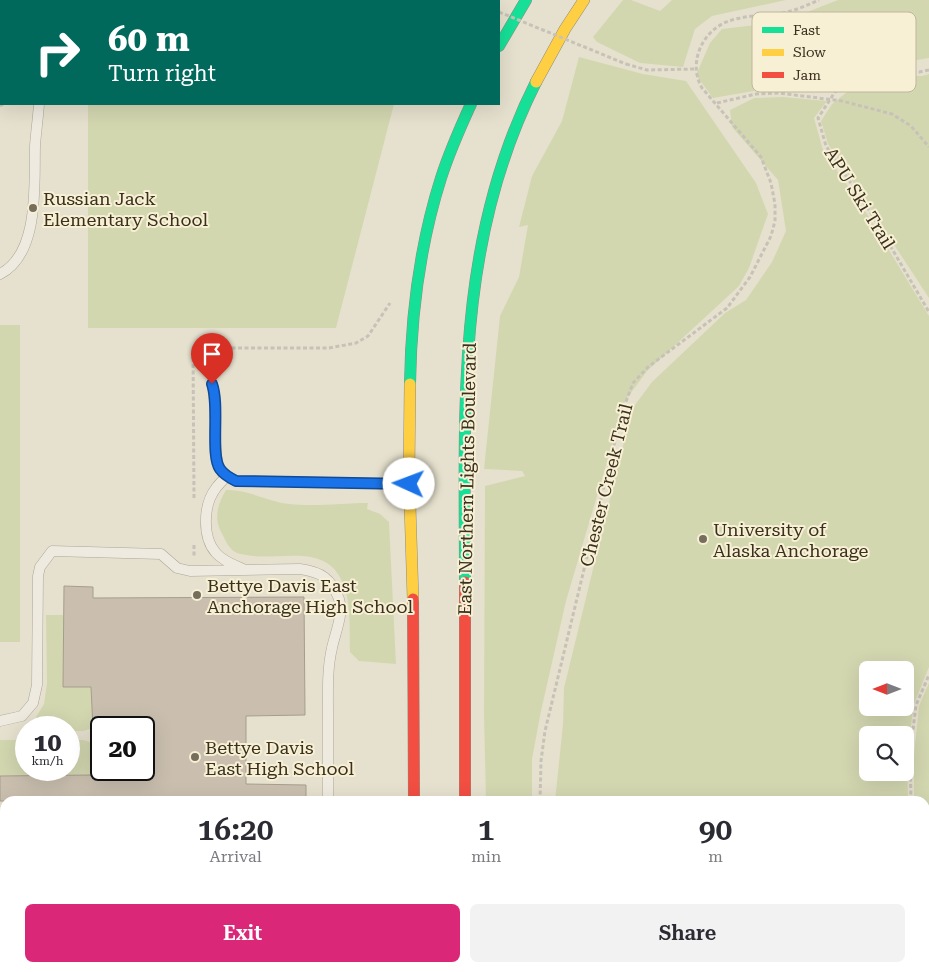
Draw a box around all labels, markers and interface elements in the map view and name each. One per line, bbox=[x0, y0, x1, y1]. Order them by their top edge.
legend bbox=[752, 12, 916, 92]
text: 60 m bbox=[108, 19, 190, 60]
icon: right bbox=[25, 20, 90, 85]
text: Fast bbox=[793, 22, 820, 38]
text: Slow bbox=[793, 44, 826, 60]
text: Turn right bbox=[108, 61, 216, 86]
text: Jam bbox=[793, 67, 821, 83]
street label: APU Ski Trail bbox=[820, 143, 900, 253]
place label: Russian Jack Elementary School bbox=[43, 188, 208, 230]
marker: Russian Jack Elementary School bbox=[27, 202, 39, 214]
pin bbox=[191, 333, 233, 384]
icon: arrive bbox=[198, 340, 226, 368]
street label: East Northern Lights Boulevard bbox=[454, 342, 480, 616]
street label: Chester Creek Trail bbox=[576, 401, 637, 569]
position arrow bbox=[382, 457, 434, 509]
place label: University of Alaska Anchorage bbox=[713, 519, 868, 561]
marker: University of Alaska Anchorage bbox=[697, 533, 709, 545]
place label: Bettye Davis East Anchorage High School bbox=[207, 575, 414, 617]
marker: Bettye Davis East Anchorage High School bbox=[191, 589, 203, 601]
north arrow bbox=[859, 661, 914, 716]
map controls bbox=[859, 661, 914, 781]
speed limit sign: 20 bbox=[90, 716, 155, 781]
button: search bbox=[859, 726, 914, 781]
text: 10 bbox=[33, 728, 62, 757]
place label: Bettye Davis East High School bbox=[205, 737, 355, 779]
marker: Bettye Davis East High School bbox=[189, 751, 201, 763]
text: km/h bbox=[31, 754, 64, 768]
text: 16:20 bbox=[198, 812, 274, 847]
text: 1 bbox=[478, 812, 495, 847]
text: 90 bbox=[699, 812, 732, 847]
text: Arrival bbox=[210, 847, 262, 866]
text: min bbox=[471, 847, 501, 866]
text: m bbox=[708, 847, 723, 866]
button: Exit bbox=[25, 904, 460, 962]
button: Share bbox=[470, 904, 905, 962]

